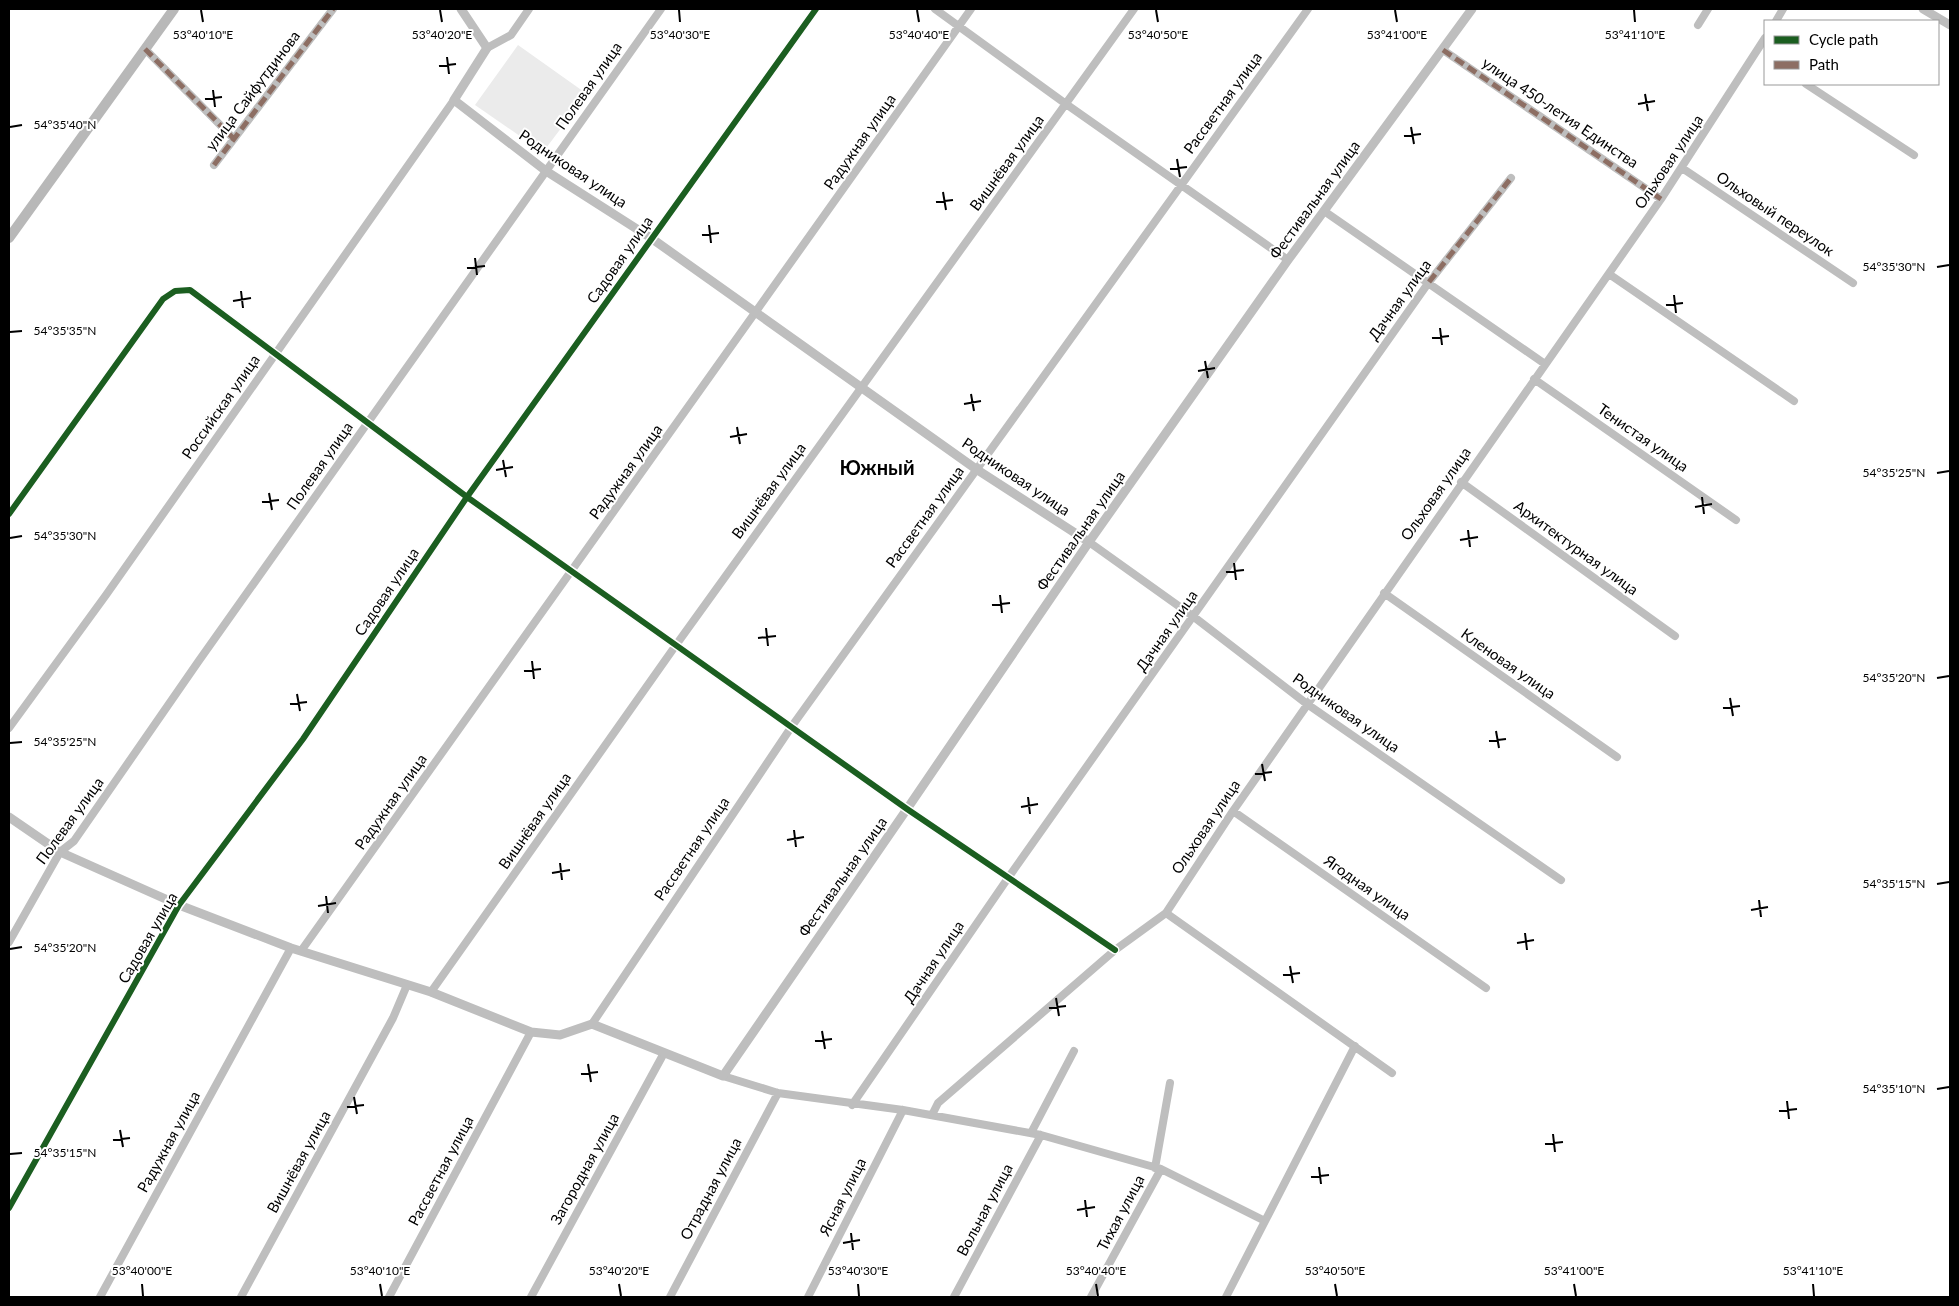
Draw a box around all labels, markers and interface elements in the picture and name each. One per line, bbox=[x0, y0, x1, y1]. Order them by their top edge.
legend bbox=[1764, 20, 1939, 85]
text: 53°40'10"E bbox=[173, 27, 233, 42]
street label: улица Сайфутдинова bbox=[201, 27, 303, 154]
text: 53°40'20"E bbox=[412, 27, 472, 42]
text: 53°40'30"E bbox=[650, 27, 710, 42]
text: 53°40'40"E bbox=[889, 27, 949, 42]
text: 53°40'50"E bbox=[1128, 27, 1188, 42]
text: 53°41'00"E bbox=[1367, 27, 1427, 42]
text: 53°41'10"E bbox=[1605, 27, 1665, 42]
text: Cycle path bbox=[1809, 30, 1878, 48]
street label: Полевая улица bbox=[551, 38, 625, 133]
street label: Рассветная улица bbox=[1179, 48, 1265, 157]
street label: улица 450-летия Единства bbox=[1479, 53, 1642, 171]
text: Path bbox=[1809, 55, 1839, 73]
street label: Радужная улица bbox=[819, 90, 899, 193]
street label: Вишнёвая улица bbox=[965, 111, 1047, 214]
street label: Ольховая улица bbox=[1630, 111, 1706, 212]
text: 54°35'40"N bbox=[34, 117, 96, 132]
street label: Родниковая улица bbox=[516, 125, 631, 211]
street label: Фестивальная улица bbox=[1265, 137, 1363, 262]
street label: Ольховый переулок bbox=[1713, 167, 1838, 259]
street label: Садовая улица bbox=[582, 212, 656, 306]
street label: Дачная улица bbox=[1364, 256, 1434, 343]
text: 54°35'30"N bbox=[1863, 259, 1925, 274]
text: 54°35'35"N bbox=[34, 323, 96, 338]
street label: Российская улица bbox=[177, 351, 263, 462]
street label: Тенистая улица bbox=[1595, 399, 1692, 475]
street label: Полевая улица bbox=[282, 418, 356, 513]
street label: Радужная улица bbox=[585, 420, 666, 522]
street label: Родниковая улица bbox=[959, 433, 1074, 519]
street label: Вишнёвая улица bbox=[727, 439, 809, 542]
street label: Ольховая улица bbox=[1396, 443, 1474, 544]
district label: Южный bbox=[839, 455, 915, 479]
street label: Рассветная улица bbox=[881, 462, 967, 571]
text: 54°35'25"N bbox=[1863, 465, 1925, 480]
street label: Фестивальная улица bbox=[1032, 467, 1128, 594]
street label: Архитектурная улица bbox=[1511, 496, 1642, 598]
text: 54°35'30"N bbox=[34, 528, 96, 543]
street label: Садовая улица bbox=[350, 544, 422, 639]
street label: Дачная улица bbox=[1132, 586, 1201, 675]
street label: Кленовая улица bbox=[1458, 624, 1559, 702]
street label: Родниковая улица bbox=[1290, 669, 1403, 756]
text: 54°35'20"N bbox=[1863, 670, 1925, 685]
text: 54°35'25"N bbox=[34, 734, 96, 749]
street label: Радужная улица bbox=[350, 750, 430, 853]
street label: Вишнёвая улица bbox=[494, 769, 574, 872]
street label: Полевая улица bbox=[32, 774, 107, 867]
street label: Ольховая улица bbox=[1167, 776, 1243, 877]
street label: Рассветная улица bbox=[650, 793, 733, 904]
street label: Фестивальная улица bbox=[794, 813, 890, 940]
street label: Ягодная улица bbox=[1320, 850, 1414, 924]
text: 54°35'15"N bbox=[1863, 876, 1925, 891]
street label: Садовая улица bbox=[114, 889, 180, 986]
street label: Дачная улица bbox=[899, 917, 967, 1006]
text: 54°35'20"N bbox=[34, 940, 96, 955]
text: 54°35'10"N bbox=[1863, 1081, 1925, 1096]
street label: Радужная улица bbox=[133, 1088, 203, 1195]
street label: Вишнёвая улица bbox=[263, 1107, 334, 1216]
street label: Загородная улица bbox=[546, 1110, 622, 1227]
street label: Рассветная улица bbox=[404, 1113, 477, 1228]
street label: Отрадная улица bbox=[676, 1134, 745, 1243]
text: 54°35'15"N bbox=[34, 1145, 96, 1160]
street label: Ясная улица bbox=[814, 1155, 869, 1239]
street label: Вольная улица bbox=[952, 1160, 1016, 1259]
street label: Тихая улица bbox=[1093, 1172, 1148, 1253]
text: 53°40'00"E bbox=[112, 1263, 172, 1278]
text: 53°40'10"E bbox=[350, 1263, 410, 1278]
text: 53°40'20"E bbox=[589, 1263, 649, 1278]
text: 53°40'30"E bbox=[828, 1263, 888, 1278]
text: 53°40'40"E bbox=[1066, 1263, 1126, 1278]
text: 53°40'50"E bbox=[1305, 1263, 1365, 1278]
text: 53°41'00"E bbox=[1544, 1263, 1604, 1278]
text: 53°41'10"E bbox=[1783, 1263, 1843, 1278]

